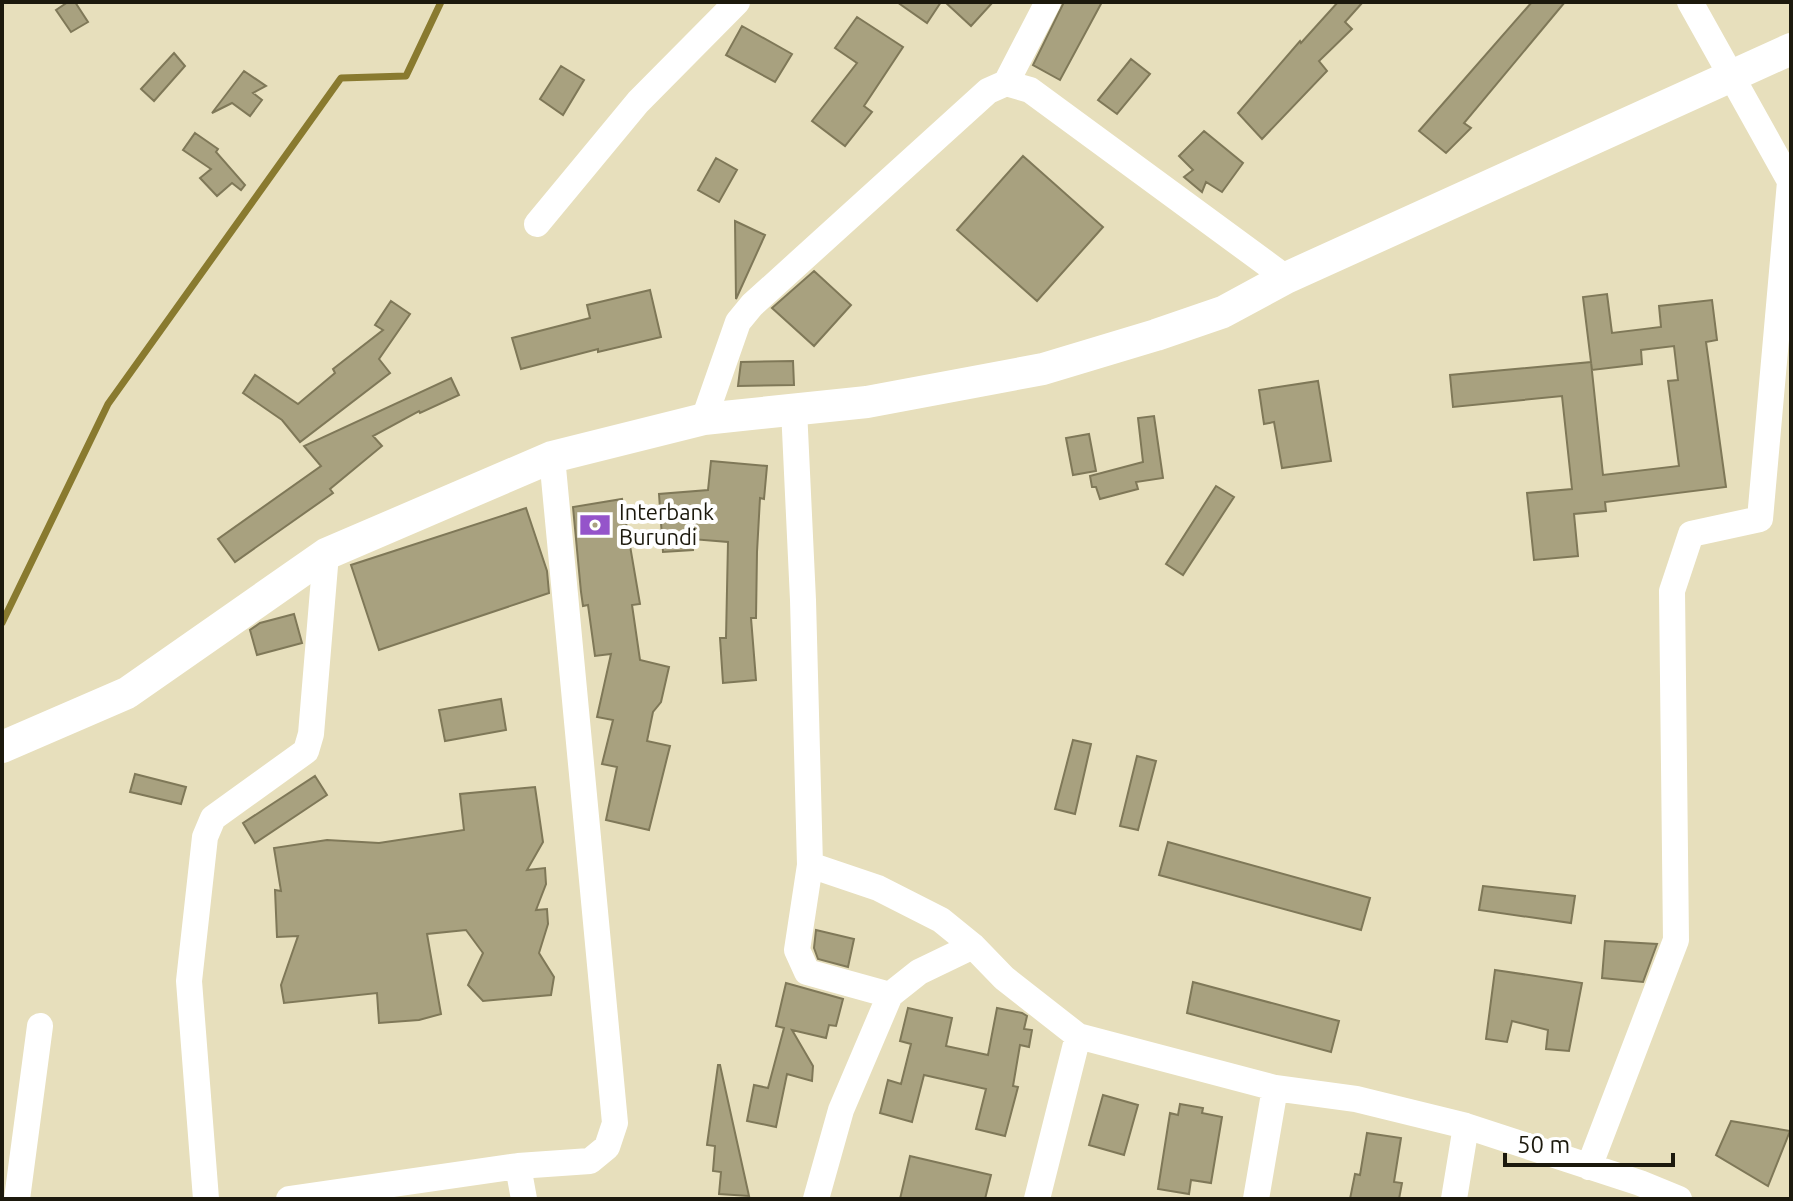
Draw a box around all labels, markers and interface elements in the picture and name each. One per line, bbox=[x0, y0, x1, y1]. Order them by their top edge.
place label: Interbank Burundi bbox=[619, 499, 714, 549]
bank icon: Interbank Burundi bbox=[578, 508, 612, 542]
scale bar bbox=[1505, 1117, 1673, 1167]
text: 50 m bbox=[1517, 1131, 1570, 1158]

